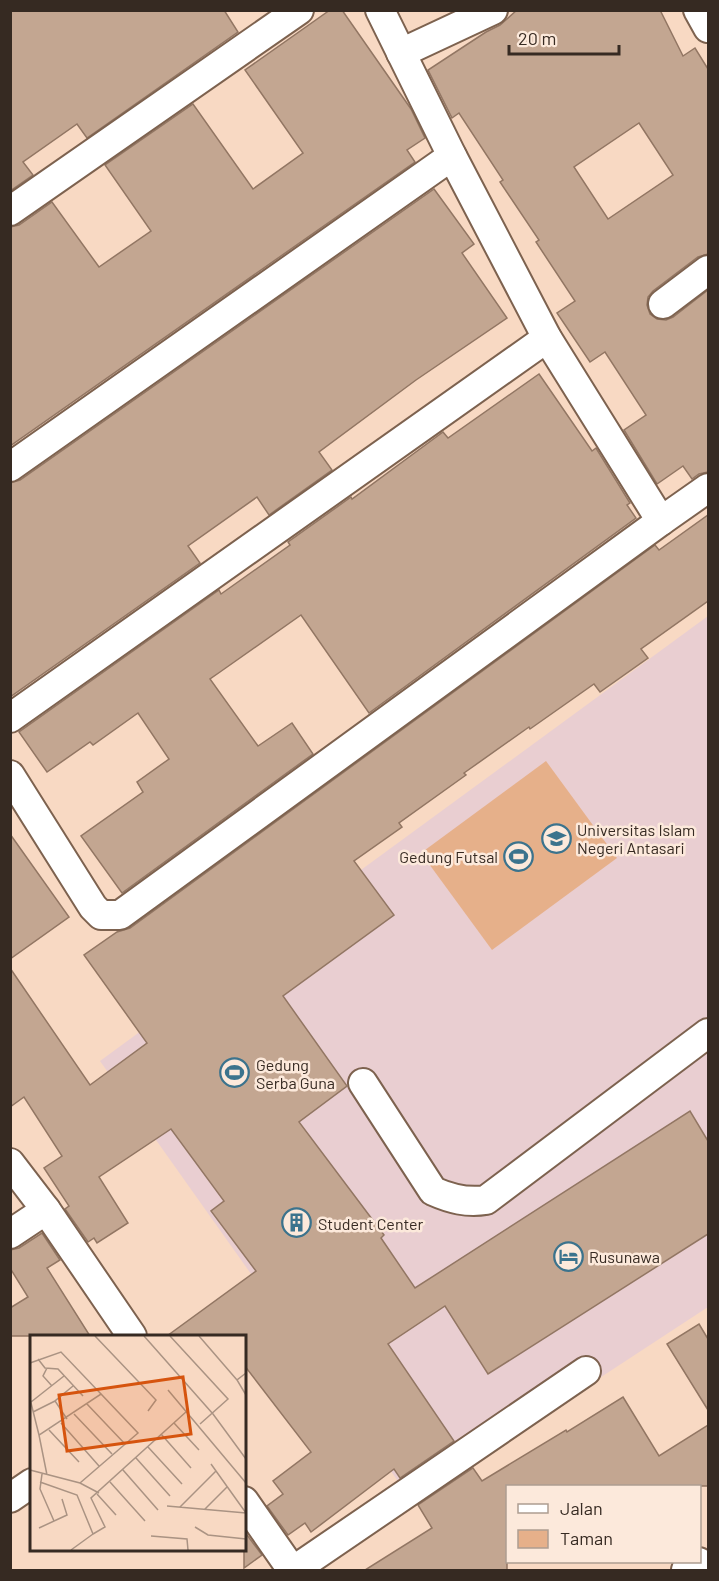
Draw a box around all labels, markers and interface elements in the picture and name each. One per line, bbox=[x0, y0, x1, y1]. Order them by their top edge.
scale bar bbox=[509, 18, 618, 56]
text: 20 m bbox=[518, 27, 556, 49]
place label: Universitas Islam Negeri Antasari bbox=[577, 820, 695, 857]
school or university icon: Universitas Islam Negeri Antasari bbox=[540, 822, 572, 854]
sports icon: Gedung Futsal bbox=[503, 840, 535, 872]
place label: Gedung Futsal bbox=[399, 847, 498, 866]
place label: Gedung Serba Guna bbox=[256, 1055, 335, 1092]
sports icon: Gedung Serba Guna bbox=[219, 1057, 251, 1089]
building icon: Student Center bbox=[281, 1207, 313, 1239]
place label: Student Center bbox=[318, 1214, 424, 1233]
hotel icon: Rusunawa bbox=[552, 1240, 584, 1272]
place label: Rusunawa bbox=[589, 1247, 660, 1266]
inset map bbox=[30, 1335, 246, 1551]
legend bbox=[506, 1485, 701, 1563]
text: Jalan bbox=[560, 1497, 603, 1519]
text: Taman bbox=[560, 1527, 613, 1549]

